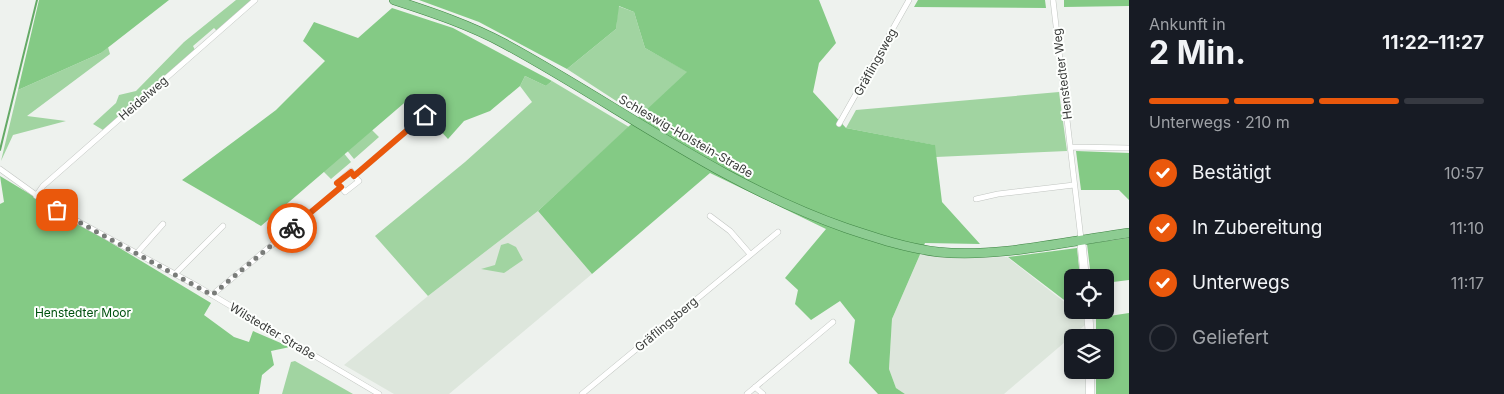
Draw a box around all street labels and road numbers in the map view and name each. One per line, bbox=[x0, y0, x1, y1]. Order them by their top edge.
street label: Gräflingsweg bbox=[850, 25, 900, 99]
street label: Henstedter Weg bbox=[1049, 27, 1075, 121]
street label: Heidelweg bbox=[115, 73, 171, 123]
street label: Schleswig-Holstein-Straße bbox=[616, 91, 756, 181]
street label: Gräflingsberg bbox=[632, 293, 700, 355]
street label: Wilstedter Straße bbox=[227, 299, 319, 363]

